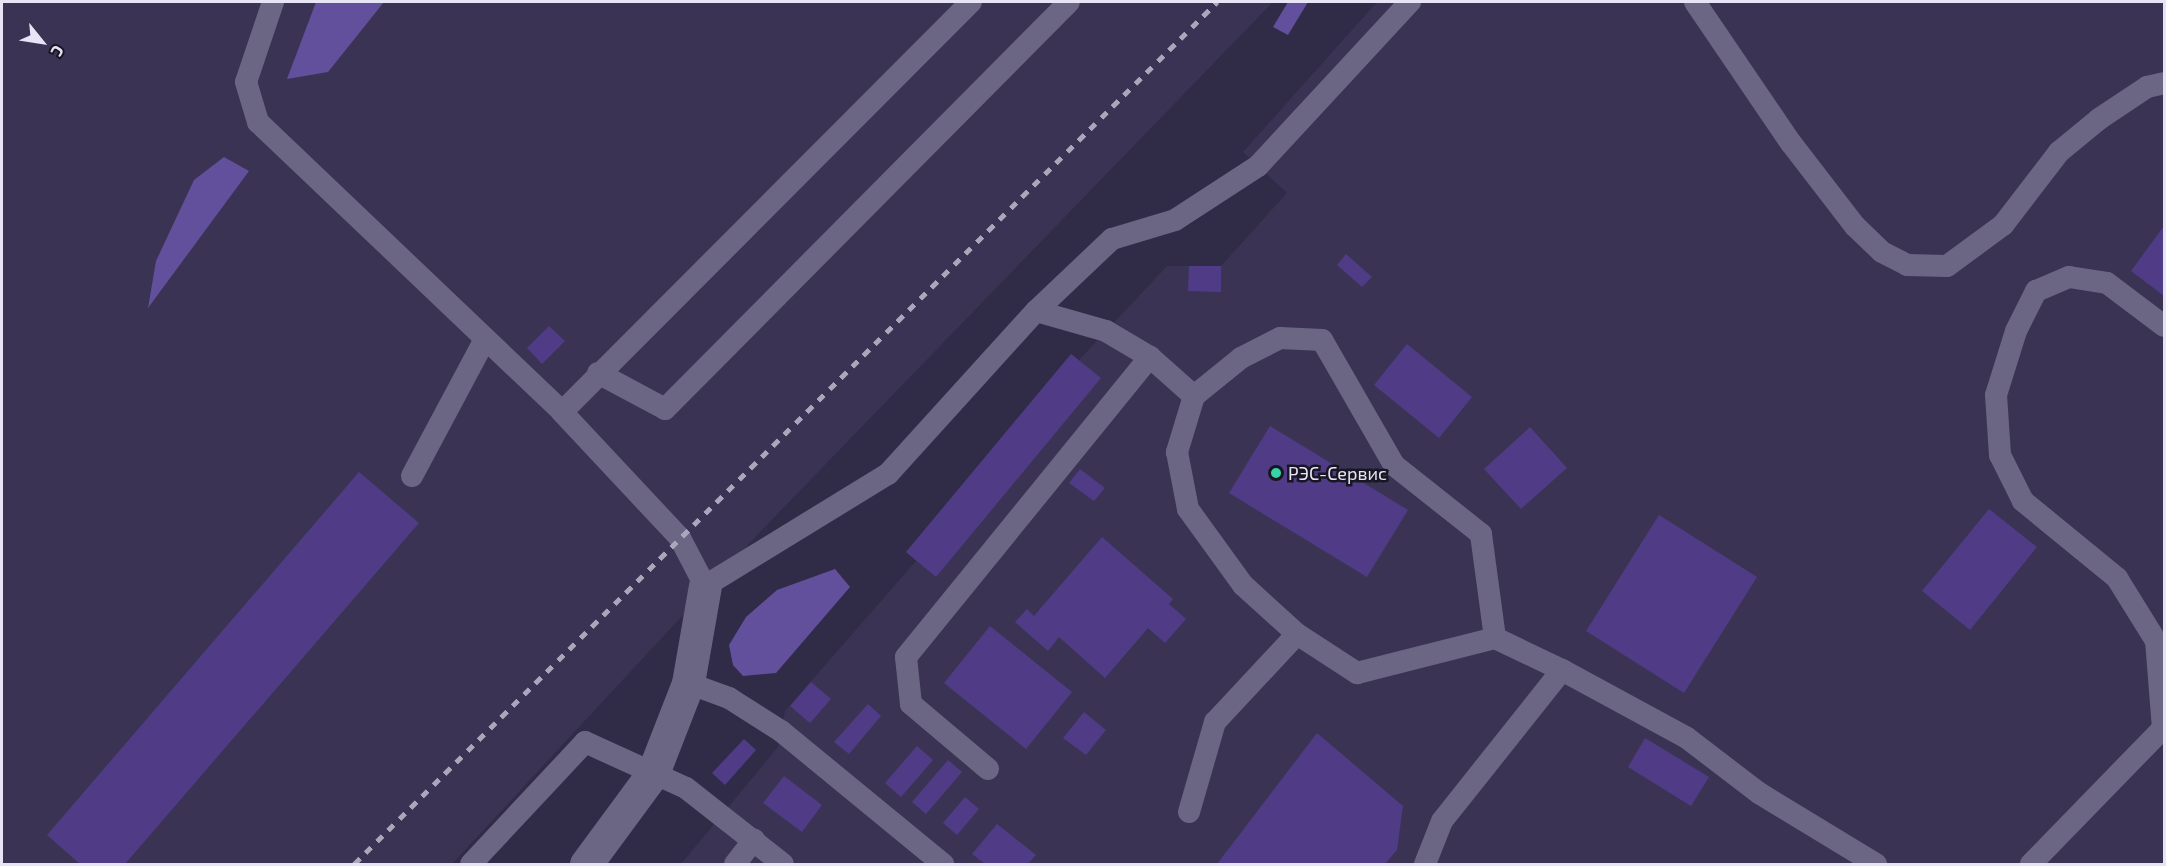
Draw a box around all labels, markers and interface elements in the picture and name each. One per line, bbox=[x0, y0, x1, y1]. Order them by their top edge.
north arrow bbox=[12, 12, 72, 72]
text: С bbox=[47, 42, 69, 60]
place label: РЭС-Сервис bbox=[1288, 462, 1387, 484]
marker: РЭС-Сервис bbox=[1269, 466, 1283, 480]

